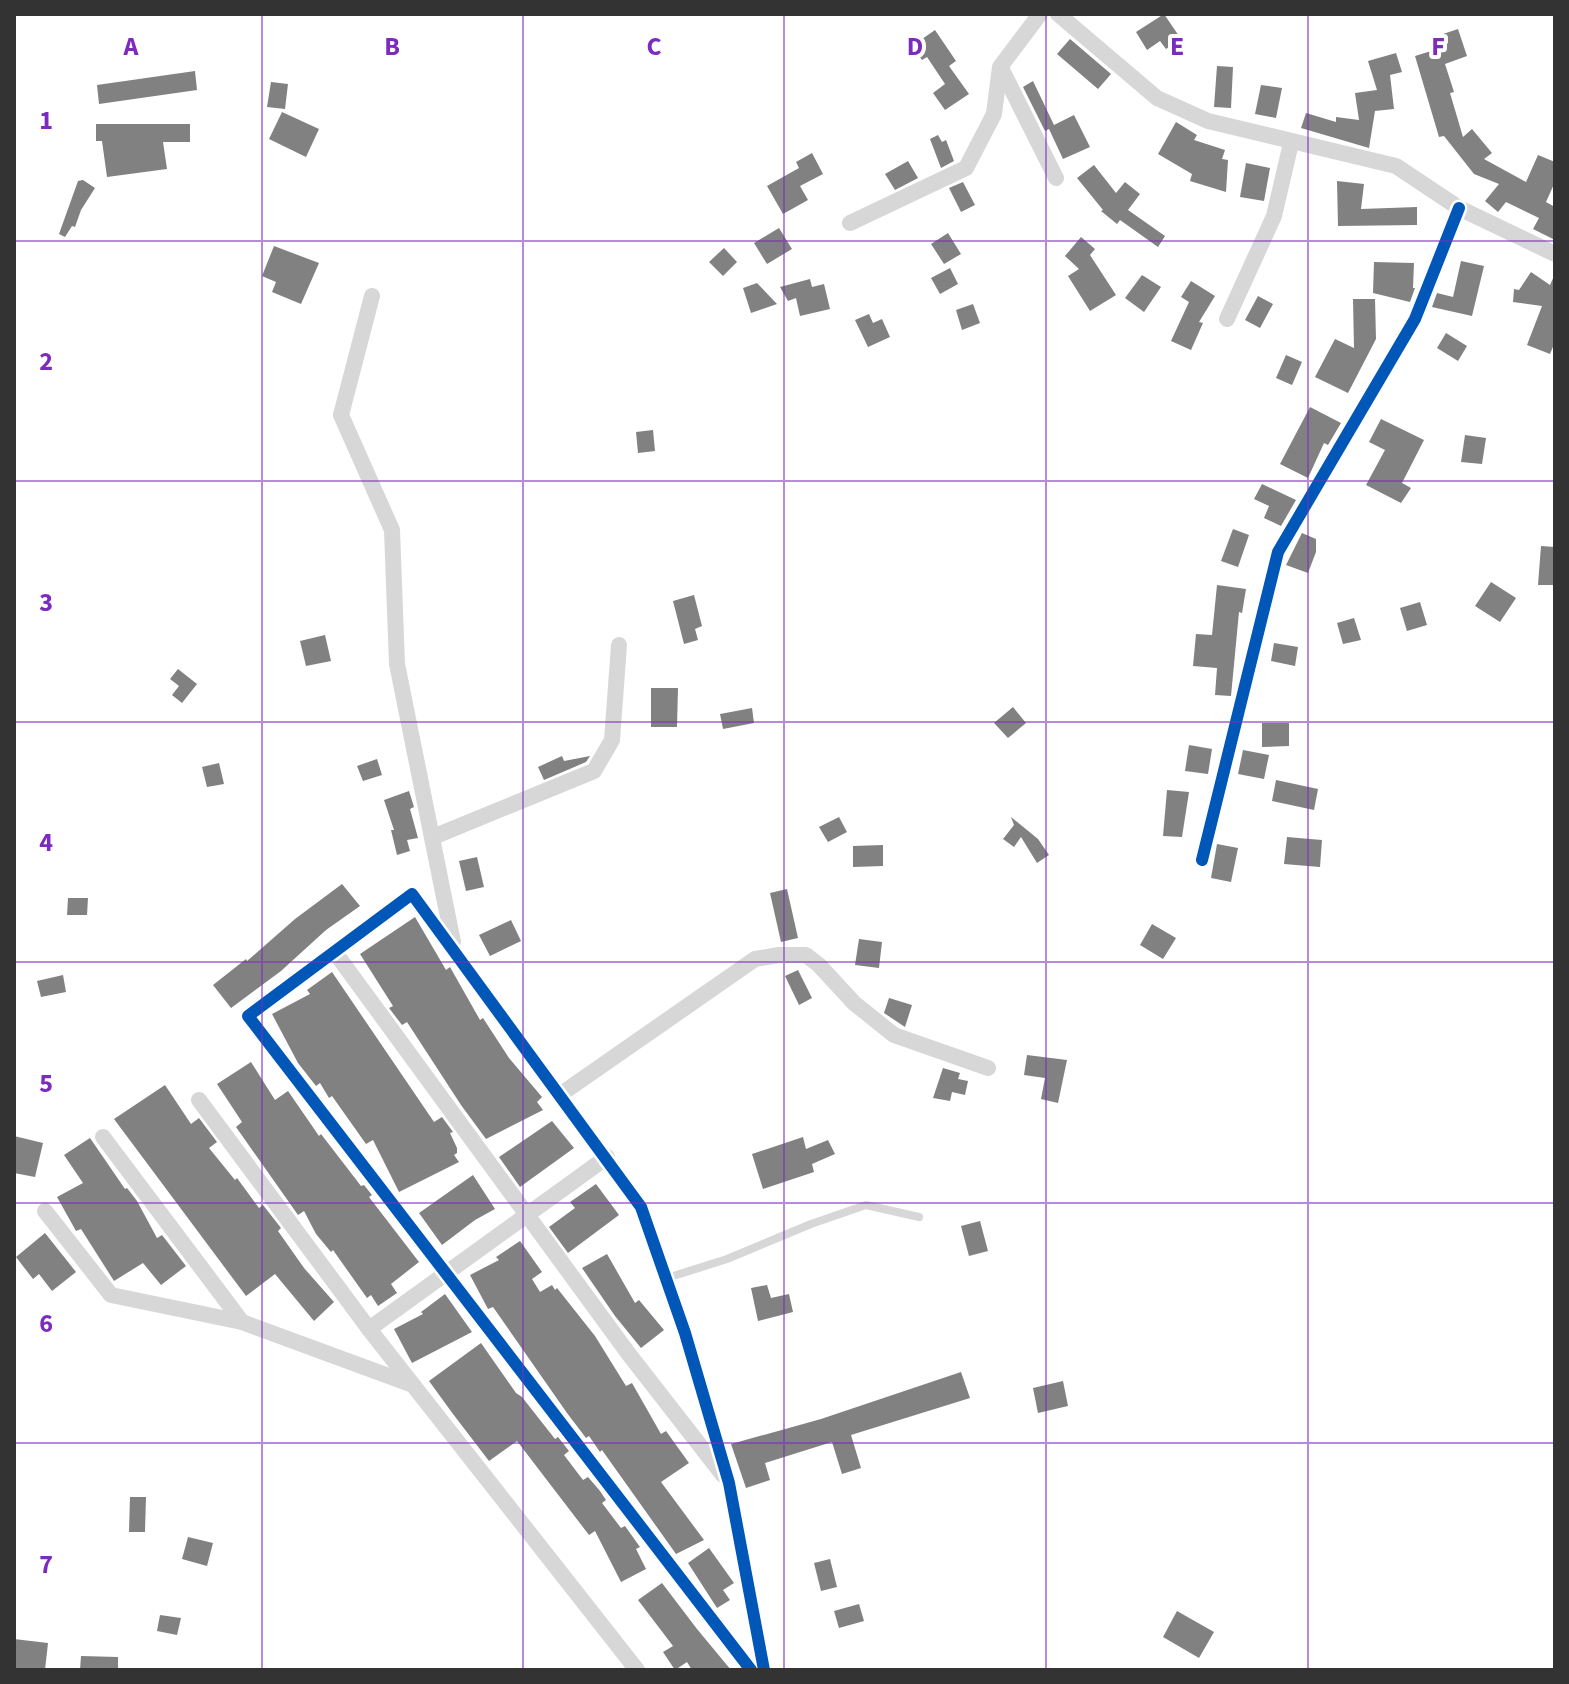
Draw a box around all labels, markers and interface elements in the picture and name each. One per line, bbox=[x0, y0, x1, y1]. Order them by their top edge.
text: A bbox=[123, 28, 140, 65]
text: B bbox=[384, 28, 400, 65]
text: C bbox=[646, 28, 662, 65]
text: D bbox=[907, 28, 923, 65]
text: E bbox=[1170, 28, 1184, 65]
text: F bbox=[1431, 28, 1445, 65]
text: 1 bbox=[39, 102, 53, 139]
text: 2 bbox=[39, 343, 53, 380]
text: 3 bbox=[39, 584, 53, 621]
text: 4 bbox=[39, 824, 53, 861]
text: 5 bbox=[39, 1065, 53, 1102]
text: 6 bbox=[39, 1305, 53, 1342]
text: 7 bbox=[39, 1546, 53, 1583]

